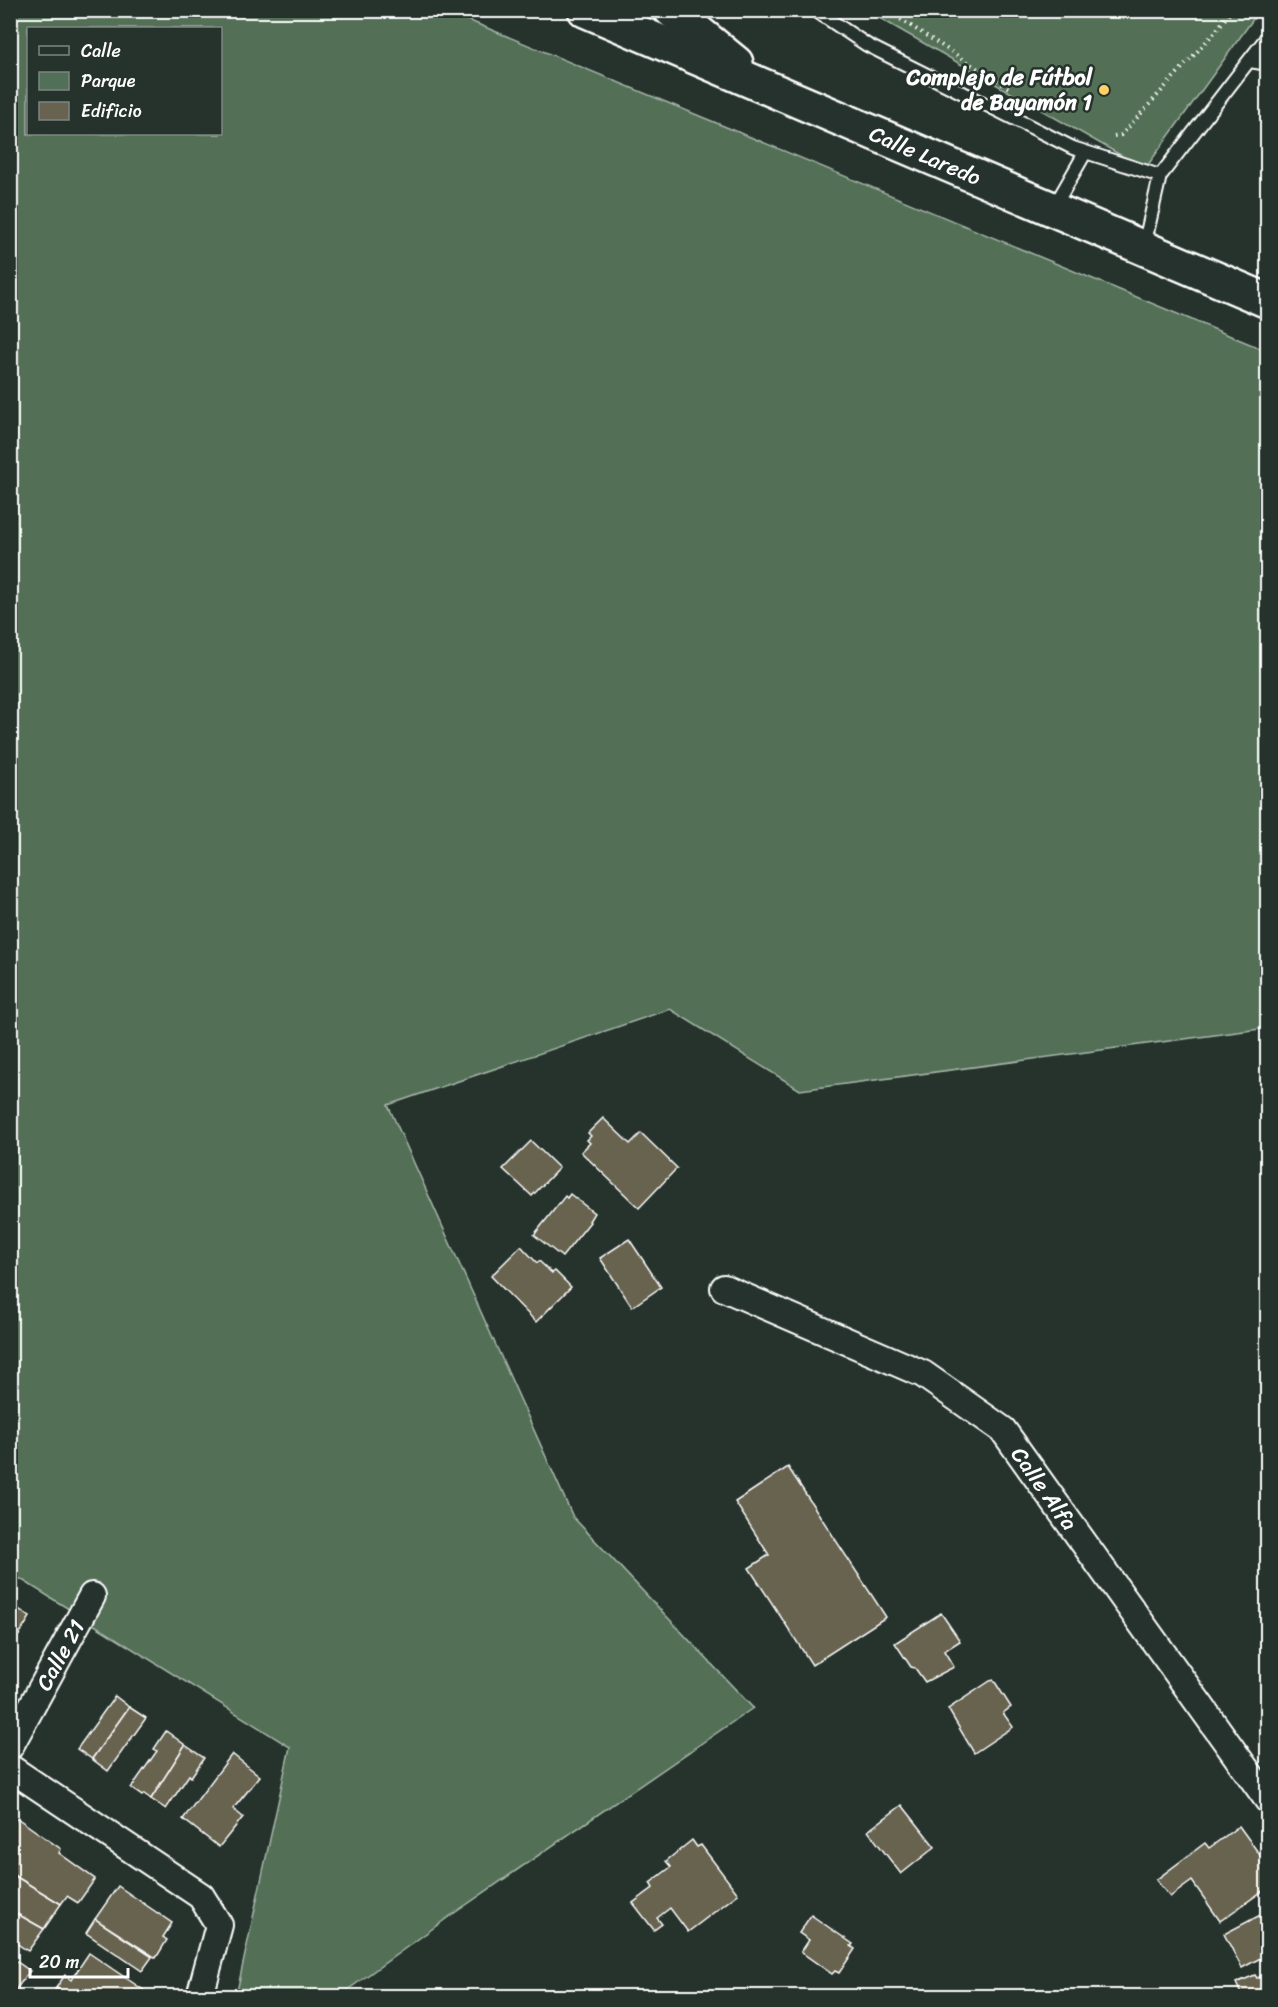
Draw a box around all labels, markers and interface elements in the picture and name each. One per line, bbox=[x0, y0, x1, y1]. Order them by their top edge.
legend bbox=[27, 27, 222, 135]
text: Calle bbox=[81, 35, 121, 67]
place label: Complejo de Fútbol de Bayamón 1 bbox=[905, 58, 1094, 122]
text: Parque bbox=[81, 65, 136, 97]
marker: Complejo de Fútbol de Bayamón 1 bbox=[1097, 83, 1111, 97]
text: Edificio bbox=[81, 95, 142, 127]
street label: Calle Laredo bbox=[863, 114, 987, 197]
street label: Calle Alfa bbox=[1000, 1438, 1088, 1539]
street label: Calle 21 bbox=[25, 1612, 96, 1698]
scale bar bbox=[30, 1941, 128, 1979]
text: 20 m bbox=[39, 1946, 79, 1978]

